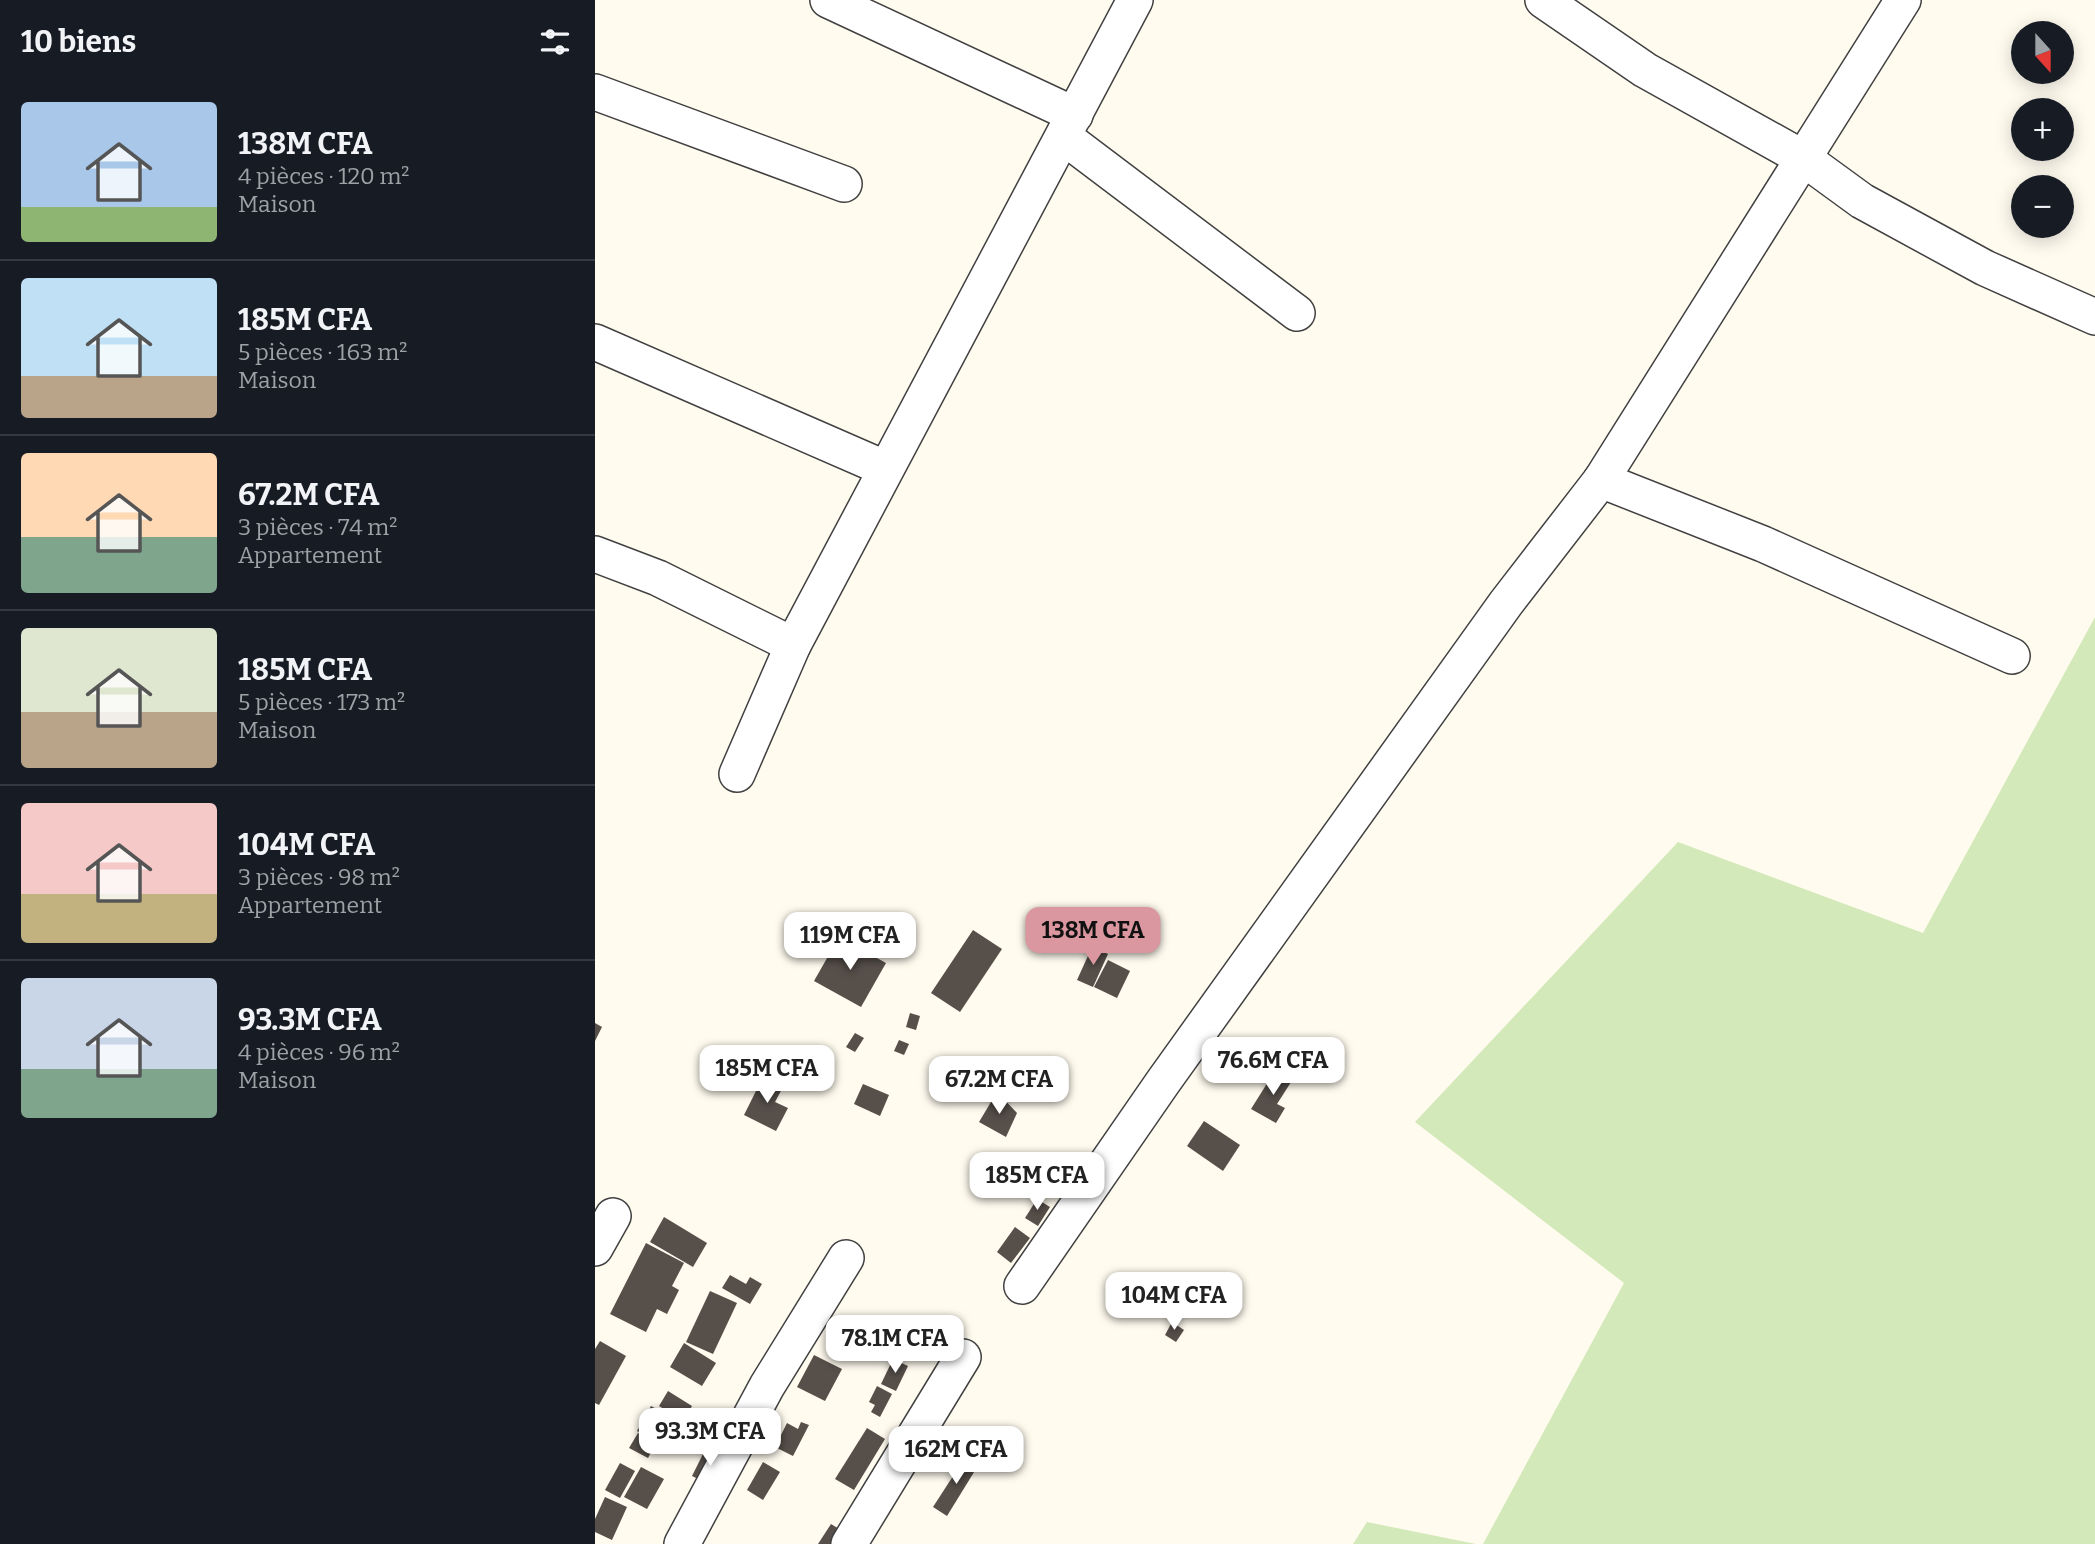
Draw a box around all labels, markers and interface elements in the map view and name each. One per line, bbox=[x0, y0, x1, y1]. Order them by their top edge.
north arrow bbox=[2011, 21, 2074, 84]
map controls bbox=[2011, 21, 2074, 238]
icon: filters bbox=[536, 23, 574, 61]
text: 10 biens bbox=[21, 24, 136, 60]
button: + bbox=[2011, 98, 2074, 161]
text: 138M CFA bbox=[238, 126, 372, 162]
icon: home bbox=[77, 130, 161, 214]
text: 4 pièces · 120 m² bbox=[238, 162, 410, 190]
button: − bbox=[2011, 175, 2074, 238]
text: Maison bbox=[238, 190, 316, 218]
text: 185M CFA bbox=[238, 302, 372, 338]
icon: home bbox=[77, 306, 161, 390]
text: 5 pièces · 163 m² bbox=[238, 338, 407, 366]
text: Maison bbox=[238, 366, 316, 394]
text: 67.2M CFA bbox=[238, 477, 379, 513]
icon: home bbox=[77, 481, 161, 565]
text: 3 pièces · 74 m² bbox=[238, 513, 397, 541]
text: Appartement bbox=[238, 541, 382, 569]
text: 185M CFA bbox=[238, 652, 372, 688]
icon: home bbox=[77, 656, 161, 740]
text: 5 pièces · 173 m² bbox=[238, 688, 405, 716]
text: Maison bbox=[238, 716, 316, 744]
text: 104M CFA bbox=[238, 827, 375, 863]
icon: home bbox=[77, 831, 161, 915]
text: 3 pièces · 98 m² bbox=[238, 863, 400, 891]
text: Appartement bbox=[238, 891, 382, 919]
pin: 138M CFA bbox=[1021, 908, 1165, 967]
pin: 119M CFA bbox=[778, 912, 922, 972]
text: 138M CFA bbox=[1041, 916, 1145, 944]
text: 119M CFA bbox=[800, 921, 900, 949]
text: 93.3M CFA bbox=[238, 1002, 382, 1038]
icon: home bbox=[77, 1006, 161, 1090]
text: 4 pièces · 96 m² bbox=[238, 1038, 400, 1066]
pin: 76.6M CFA bbox=[1193, 1038, 1353, 1097]
pin: 185M CFA bbox=[695, 1046, 839, 1105]
text: 76.6M CFA bbox=[1218, 1046, 1328, 1074]
text: 185M CFA bbox=[716, 1054, 818, 1082]
pin: 67.2M CFA bbox=[919, 1056, 1079, 1116]
text: 67.2M CFA bbox=[945, 1065, 1053, 1093]
text: Maison bbox=[238, 1066, 316, 1094]
pin: 185M CFA bbox=[965, 1152, 1109, 1212]
text: 185M CFA bbox=[986, 1161, 1088, 1189]
pin: 104M CFA bbox=[1102, 1272, 1246, 1332]
text: 104M CFA bbox=[1121, 1281, 1227, 1309]
pin: 78.1M CFA bbox=[815, 1316, 975, 1375]
text: 78.1M CFA bbox=[842, 1324, 948, 1352]
pin: 93.3M CFA bbox=[630, 1408, 790, 1468]
text: 93.3M CFA bbox=[655, 1417, 765, 1445]
pin: 162M CFA bbox=[884, 1426, 1028, 1486]
text: 162M CFA bbox=[905, 1435, 1007, 1463]

